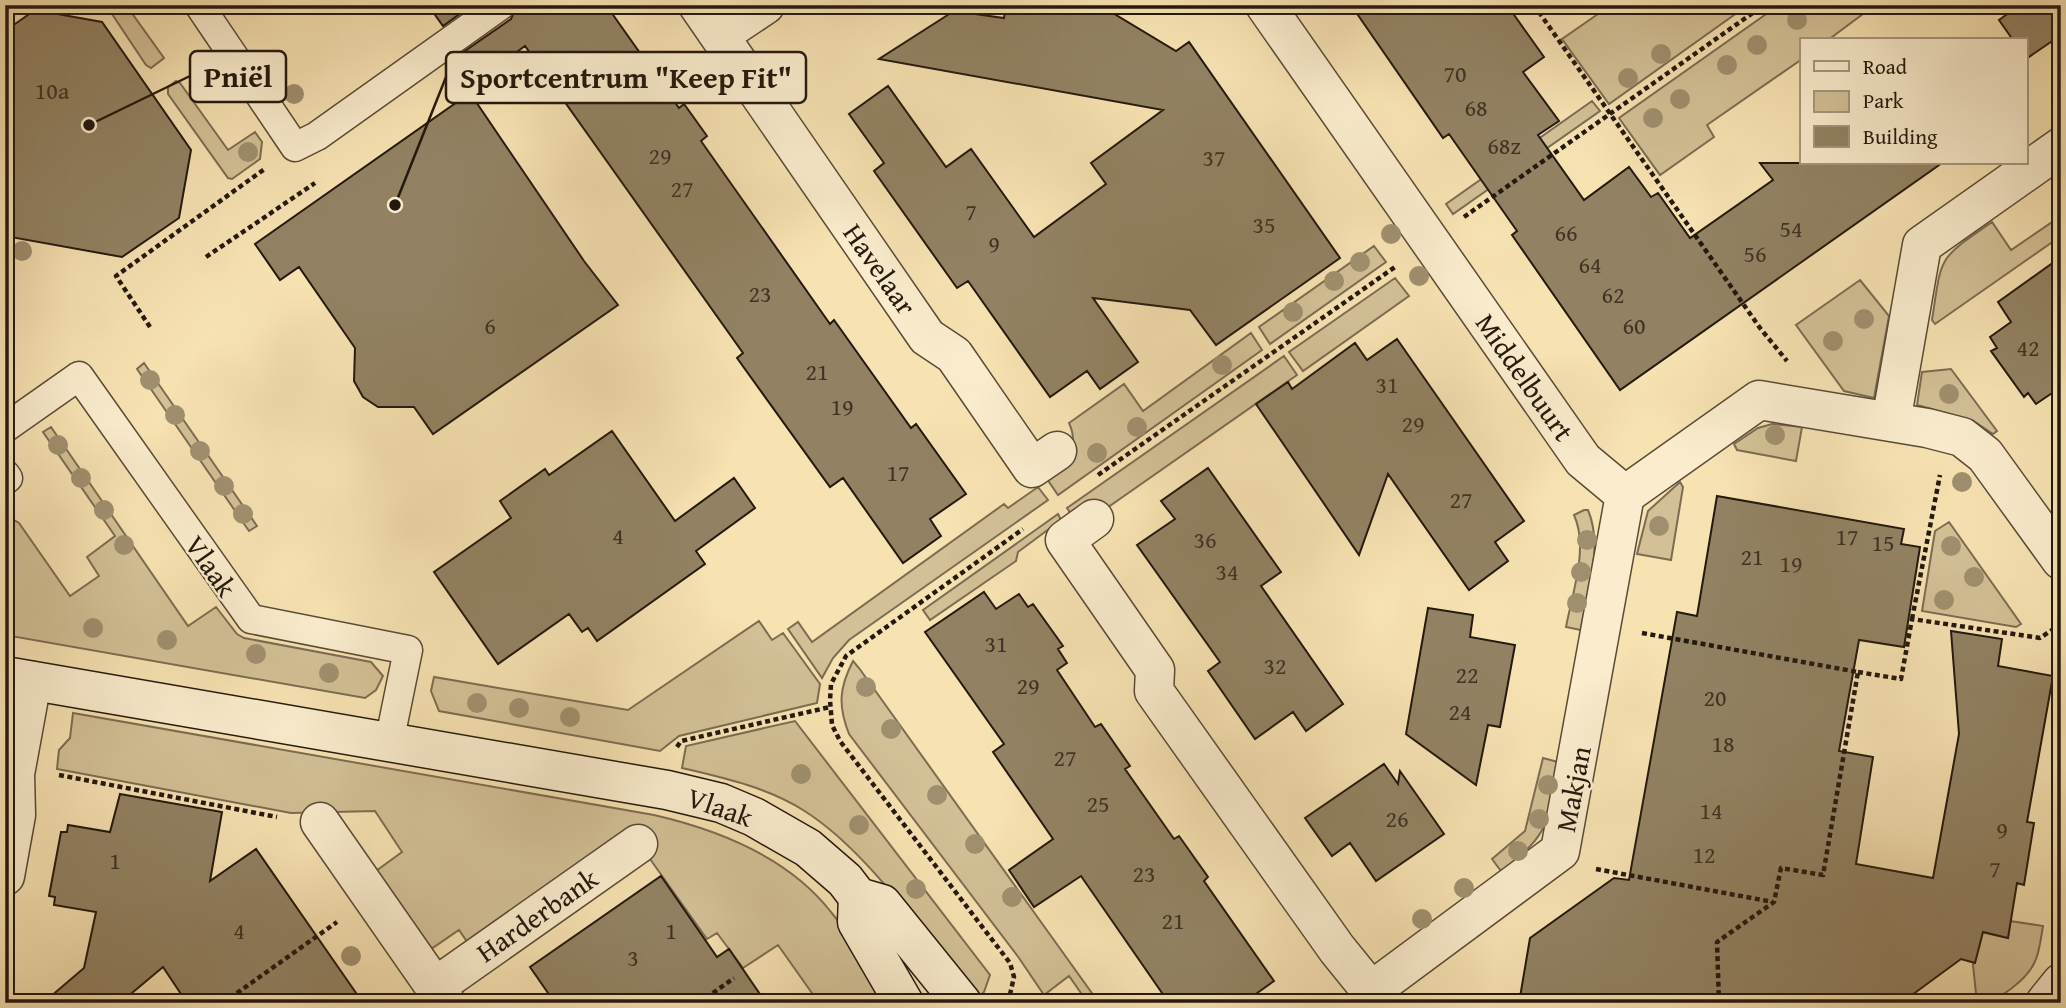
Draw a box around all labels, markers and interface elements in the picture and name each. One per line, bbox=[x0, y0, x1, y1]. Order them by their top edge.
legend bbox=[1800, 38, 2028, 164]
callout: Pniël bbox=[190, 51, 286, 102]
text: Road bbox=[1863, 51, 1908, 82]
callout: Sportcentrum "Keep Fit" bbox=[446, 52, 806, 103]
text: Pniël bbox=[204, 54, 272, 98]
text: Sportcentrum "Keep Fit" bbox=[460, 55, 792, 99]
house number: 70 bbox=[1443, 56, 1467, 91]
house number: 10a bbox=[35, 73, 70, 108]
text: Park bbox=[1863, 85, 1904, 116]
house number: 68 bbox=[1464, 90, 1488, 125]
text: Building bbox=[1863, 121, 1938, 152]
house number: 68z bbox=[1487, 128, 1521, 163]
house number: 29 bbox=[648, 138, 672, 173]
house number: 37 bbox=[1202, 140, 1226, 175]
house number: 27 bbox=[670, 171, 694, 206]
house number: 7 bbox=[965, 194, 977, 229]
house number: 35 bbox=[1252, 207, 1276, 242]
house number: 54 bbox=[1779, 211, 1803, 246]
street label: Havelaar bbox=[834, 214, 927, 323]
house number: 66 bbox=[1554, 215, 1578, 250]
house number: 9 bbox=[988, 226, 1000, 261]
house number: 56 bbox=[1743, 236, 1767, 271]
house number: 64 bbox=[1578, 247, 1602, 282]
house number: 23 bbox=[748, 276, 772, 311]
house number: 62 bbox=[1601, 277, 1625, 312]
street label: Middelbuurt bbox=[1466, 304, 1585, 449]
house number: 6 bbox=[484, 308, 496, 343]
house number: 60 bbox=[1622, 308, 1646, 343]
house number: 42 bbox=[2016, 330, 2040, 365]
house number: 21 bbox=[805, 354, 829, 389]
house number: 31 bbox=[1375, 367, 1399, 402]
house number: 19 bbox=[830, 389, 854, 424]
house number: 29 bbox=[1401, 406, 1425, 441]
house number: 17 bbox=[886, 455, 910, 490]
house number: 27 bbox=[1449, 482, 1473, 517]
house number: 4 bbox=[612, 518, 624, 553]
house number: 17 bbox=[1835, 519, 1859, 554]
house number: 36 bbox=[1193, 522, 1217, 557]
house number: 15 bbox=[1871, 525, 1895, 560]
street label: Vlaak bbox=[175, 527, 248, 606]
house number: 21 bbox=[1740, 539, 1764, 574]
house number: 19 bbox=[1779, 546, 1803, 581]
house number: 34 bbox=[1215, 554, 1239, 589]
house number: 31 bbox=[984, 626, 1008, 661]
house number: 32 bbox=[1263, 648, 1287, 683]
house number: 22 bbox=[1455, 657, 1479, 692]
house number: 29 bbox=[1016, 668, 1040, 703]
house number: 20 bbox=[1703, 680, 1727, 715]
house number: 24 bbox=[1448, 694, 1472, 729]
house number: 18 bbox=[1711, 726, 1735, 761]
house number: 27 bbox=[1053, 740, 1077, 775]
street label: Makjan bbox=[1544, 742, 1601, 835]
street label: Vlaak bbox=[682, 776, 759, 837]
house number: 25 bbox=[1086, 786, 1110, 821]
house number: 14 bbox=[1699, 793, 1723, 828]
house number: 26 bbox=[1385, 801, 1409, 836]
house number: 9 bbox=[1996, 812, 2008, 847]
house number: 12 bbox=[1692, 837, 1716, 872]
house number: 1 bbox=[109, 843, 121, 878]
house number: 7 bbox=[1989, 851, 2001, 886]
house number: 23 bbox=[1132, 856, 1156, 891]
street label: Harderbank bbox=[467, 857, 607, 972]
house number: 21 bbox=[1161, 903, 1185, 938]
house number: 4 bbox=[233, 913, 245, 948]
house number: 1 bbox=[665, 913, 677, 948]
house number: 3 bbox=[627, 940, 639, 975]

